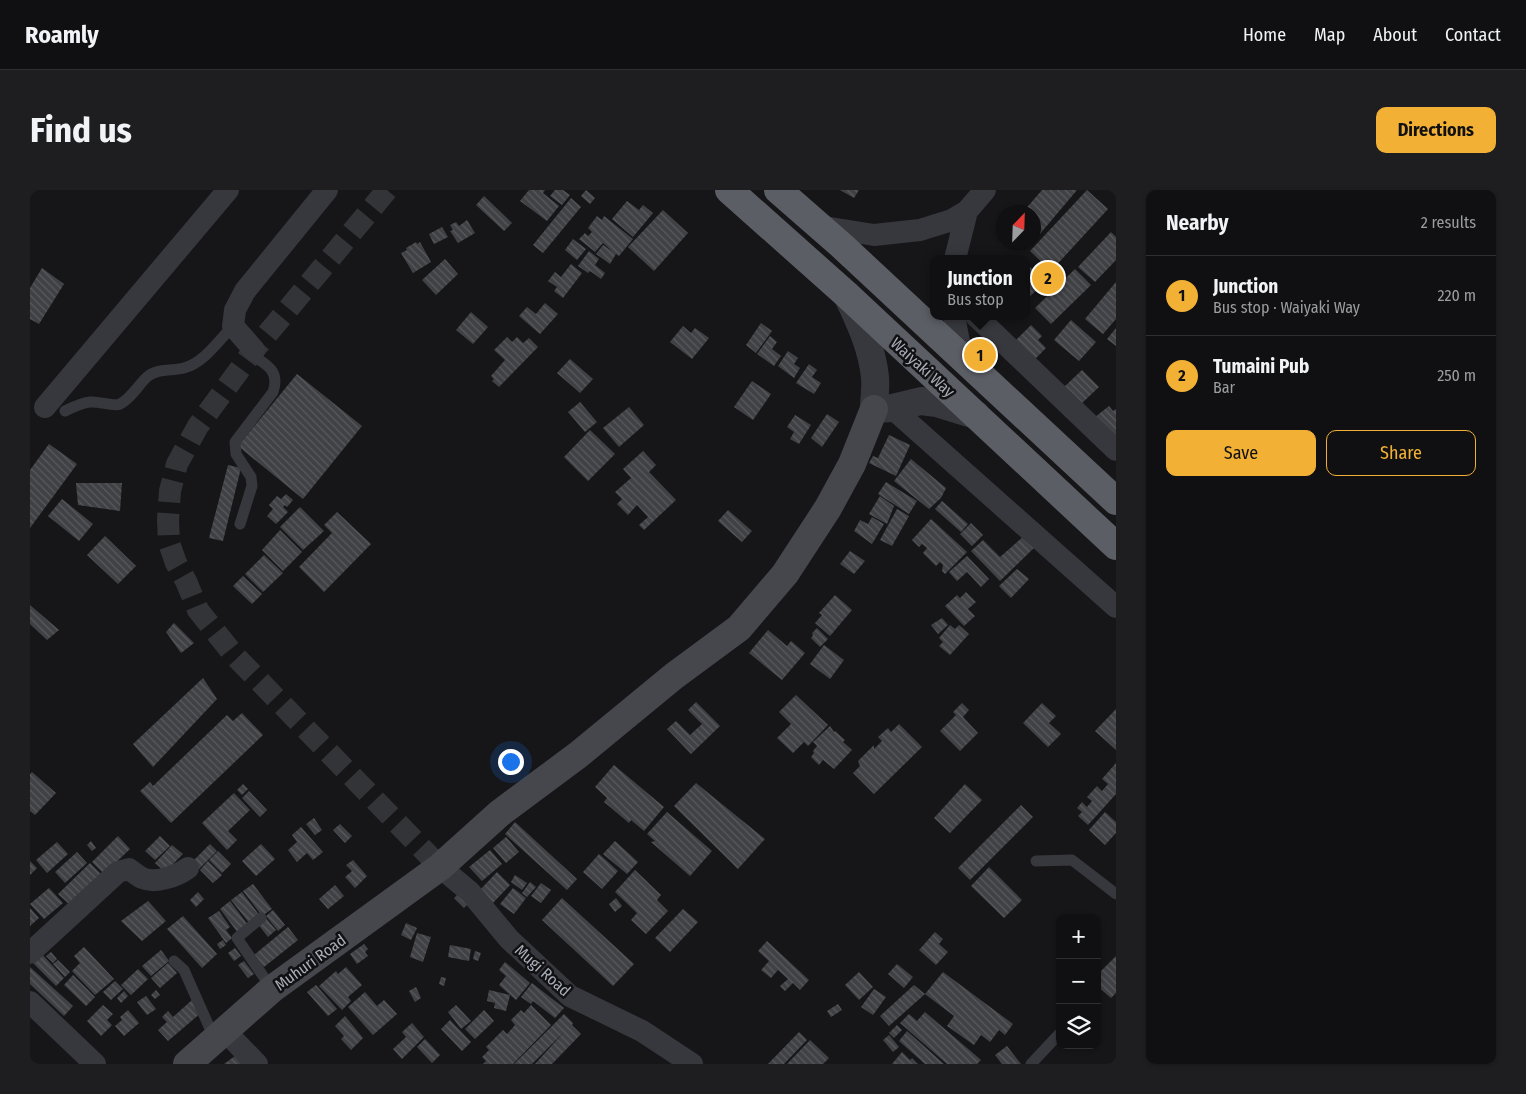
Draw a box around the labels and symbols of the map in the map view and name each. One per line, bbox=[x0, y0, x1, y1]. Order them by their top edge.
north arrow bbox=[996, 205, 1041, 250]
pin: 2 bbox=[1032, 259, 1064, 297]
street label: Waiyaki Way bbox=[887, 334, 959, 402]
pin: 1 bbox=[964, 336, 996, 374]
your location bbox=[498, 749, 524, 775]
street label: Muhuri Road bbox=[271, 930, 349, 995]
street label: Mugi Road bbox=[511, 940, 574, 1000]

